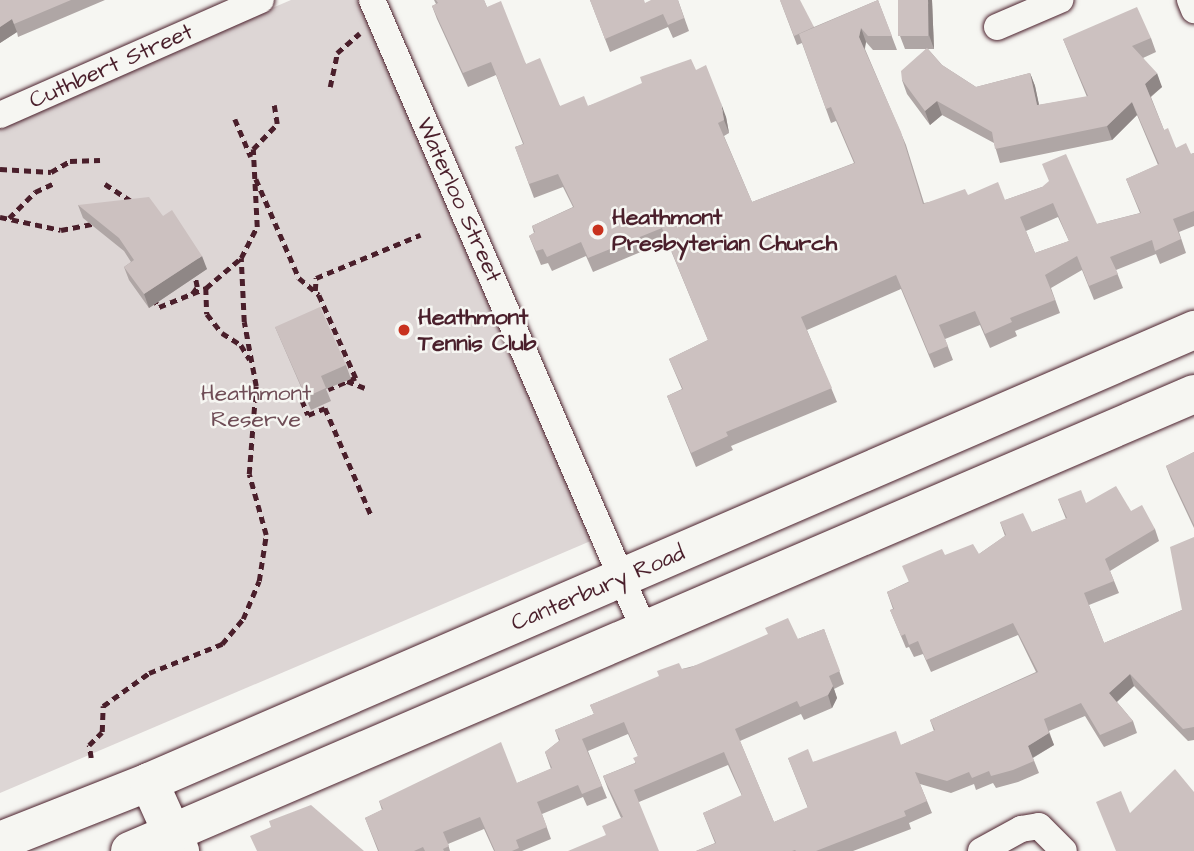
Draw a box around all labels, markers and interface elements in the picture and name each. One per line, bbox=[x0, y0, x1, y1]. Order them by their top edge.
street label: Cuthbert Street bbox=[25, 18, 197, 114]
street label: Waterloo Street bbox=[410, 113, 508, 287]
place label: Heathmont Presbyterian Church bbox=[612, 203, 837, 257]
marker: Heathmont Presbyterian Church bbox=[590, 222, 606, 238]
place label: Heathmont Tennis Club bbox=[418, 303, 537, 357]
marker: Heathmont Tennis Club bbox=[396, 322, 412, 338]
park label: Heathmont Reserve bbox=[201, 379, 311, 433]
street label: Canterbury Road bbox=[507, 539, 689, 637]

